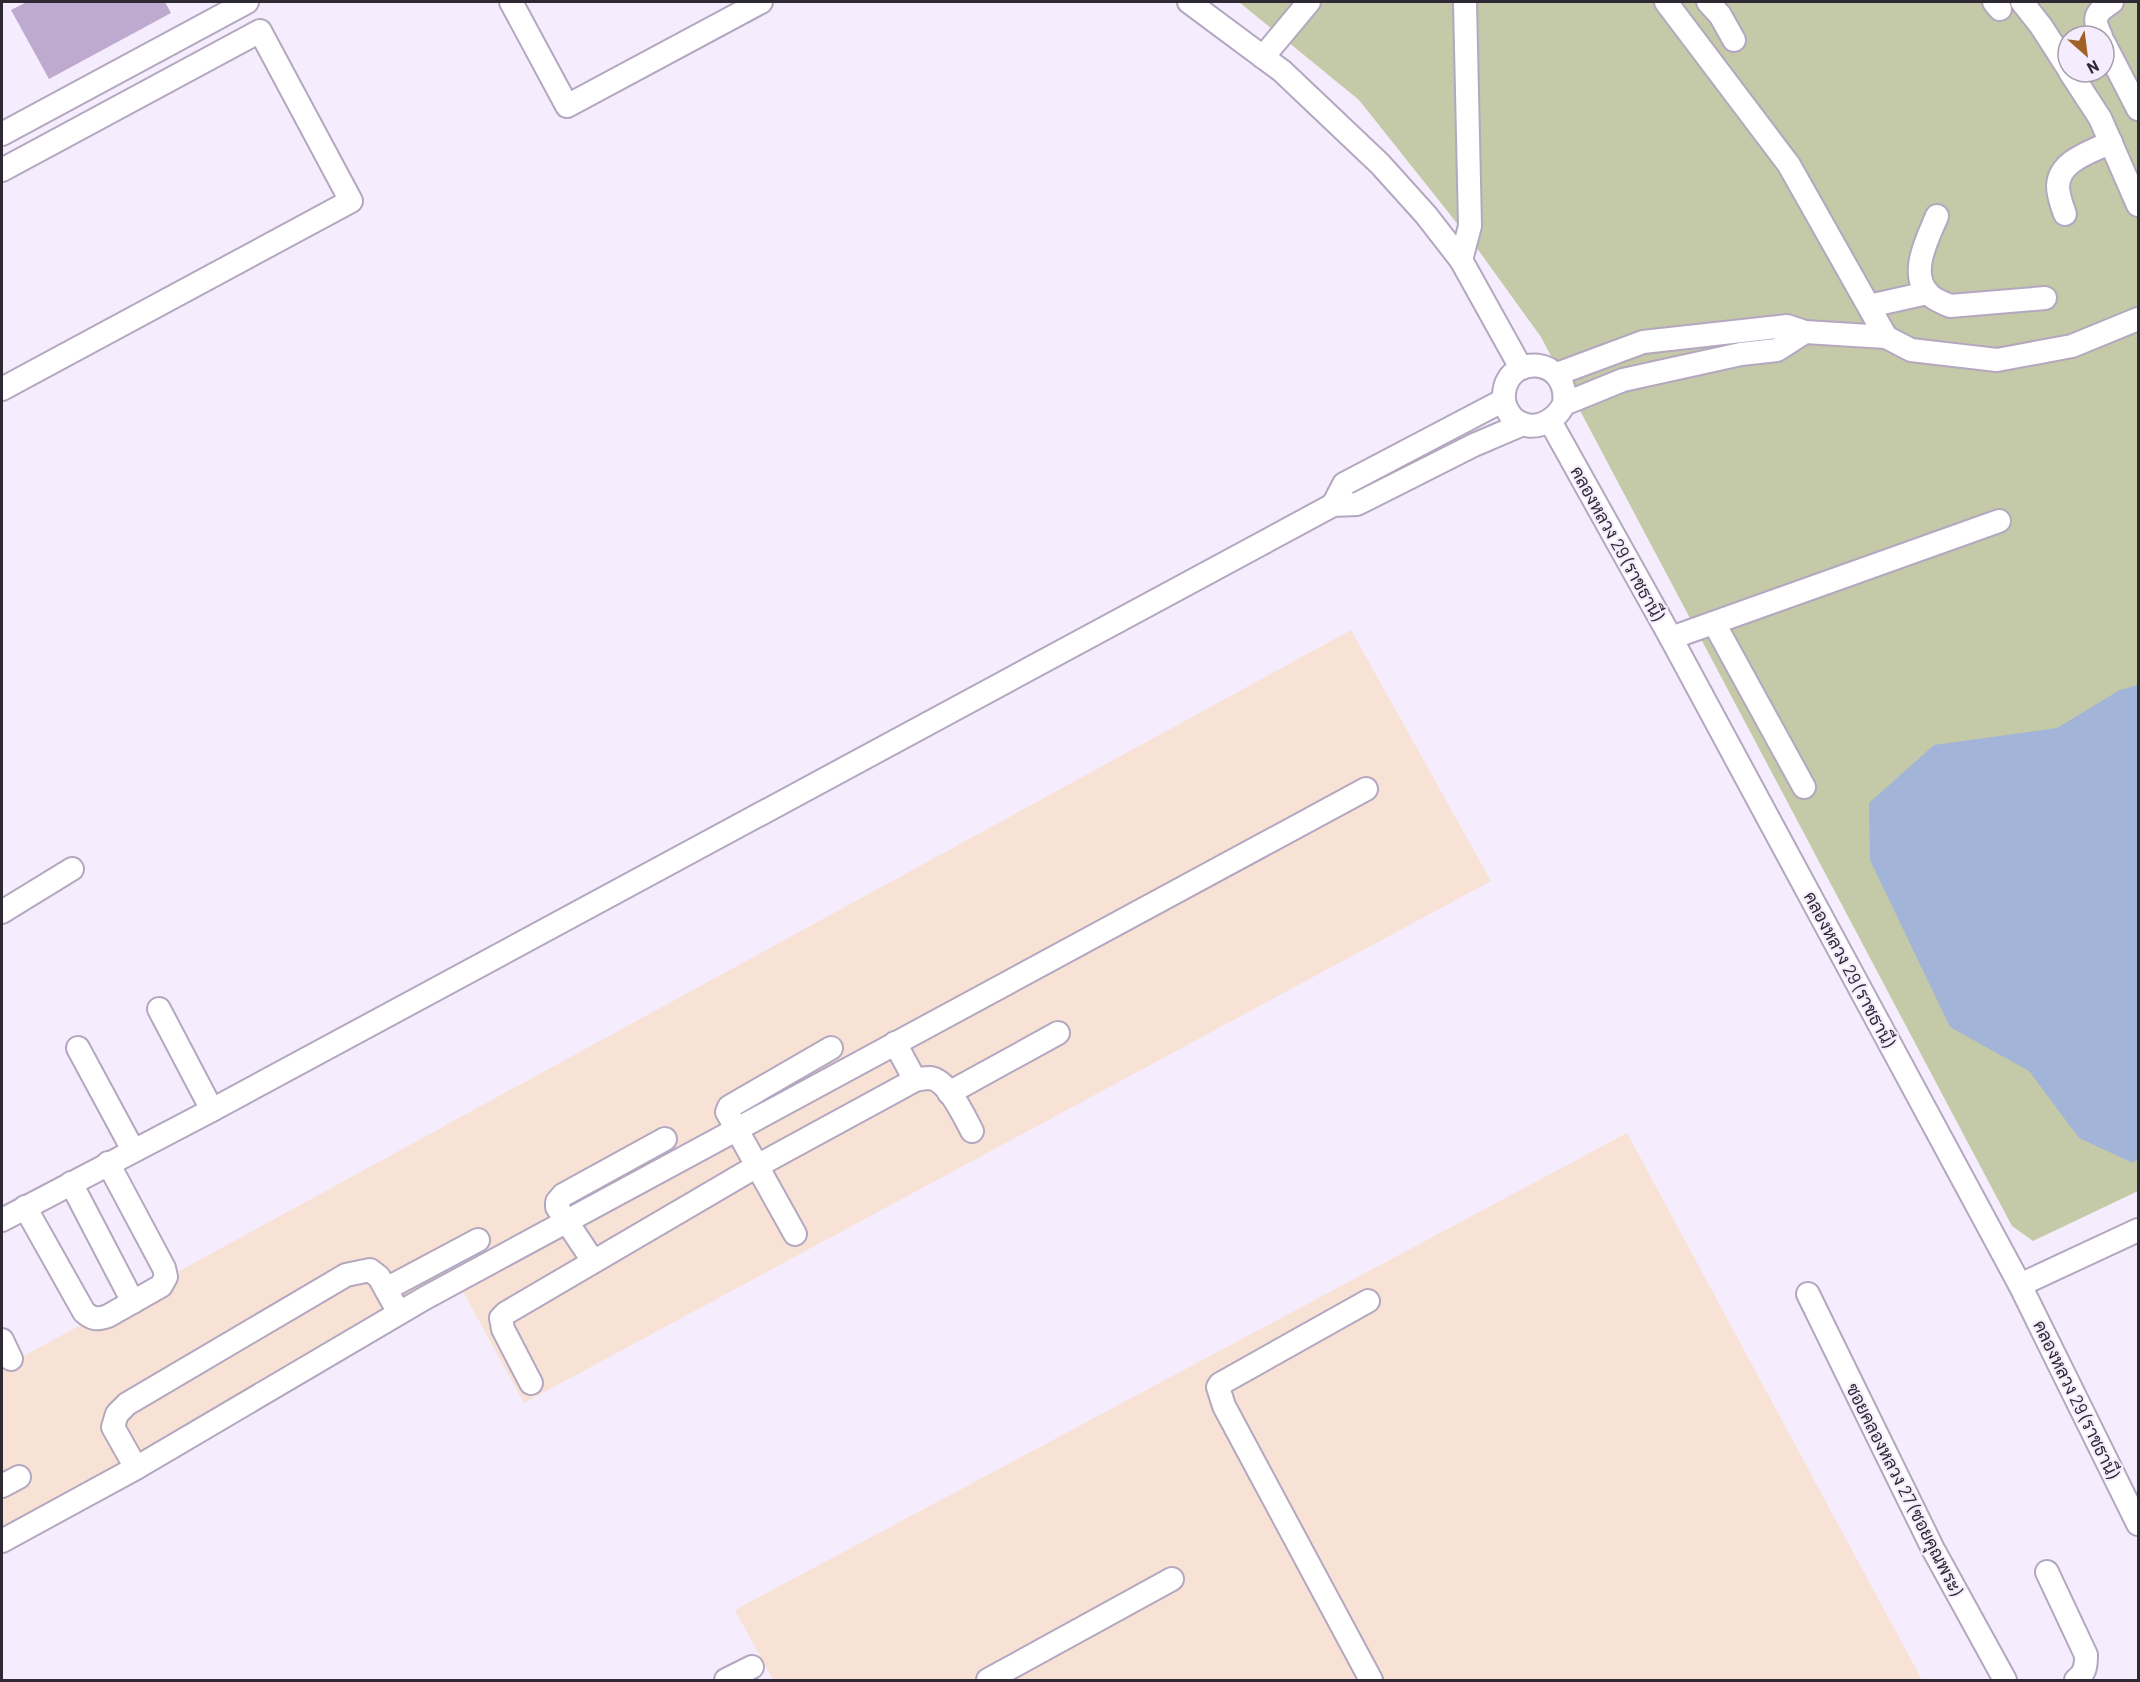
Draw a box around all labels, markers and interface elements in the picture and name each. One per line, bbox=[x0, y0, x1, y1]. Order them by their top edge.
north arrow bbox=[2056, 24, 2116, 84]
text: N bbox=[2084, 57, 2102, 79]
street label: คลองหลวง 29 (ราชธานี) bbox=[1566, 461, 1671, 624]
street label: คลองหลวง 29 (ราชธานี) bbox=[1800, 887, 1901, 1051]
street label: คลองหลวง 29 (ราชธานี) bbox=[2029, 1316, 2126, 1482]
street label: ซอยคลองหลวง 27 (ซอยคุณพระ) bbox=[1840, 1379, 1968, 1600]

